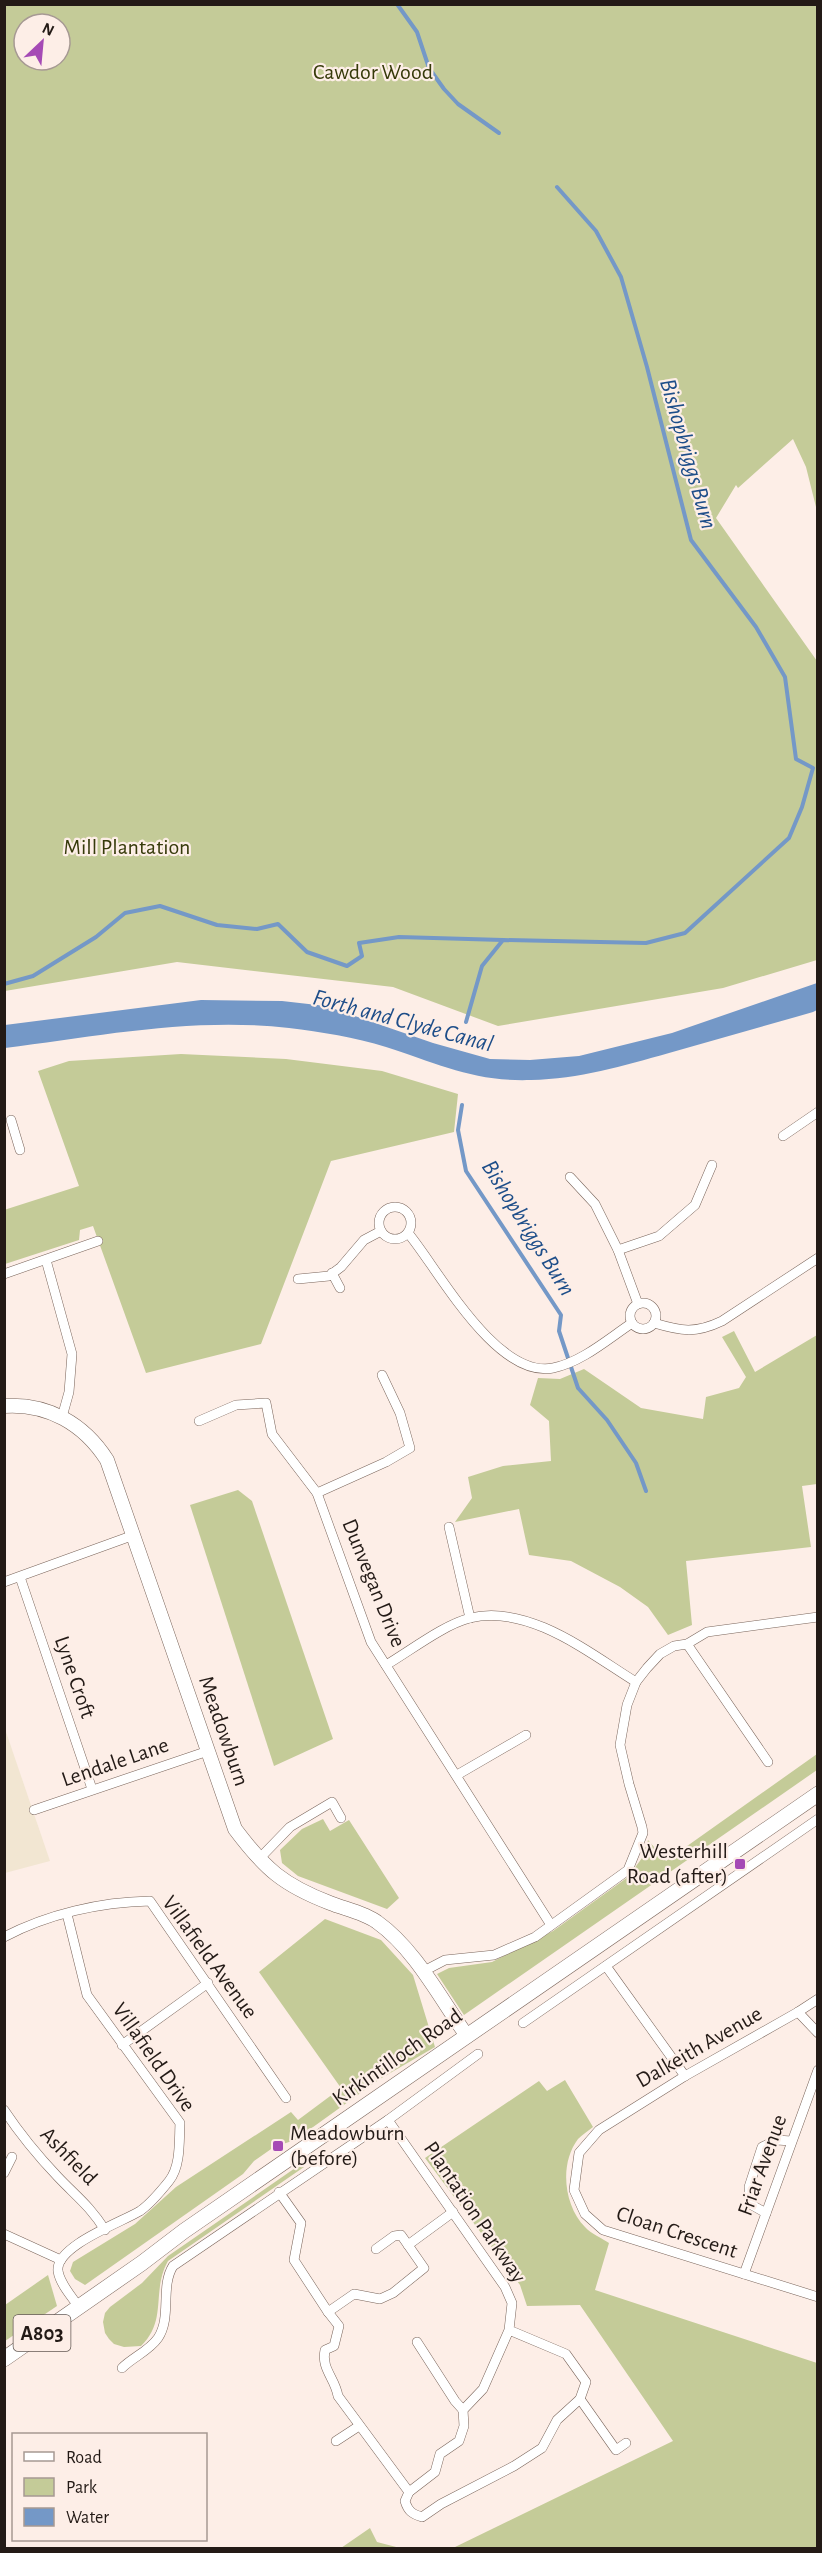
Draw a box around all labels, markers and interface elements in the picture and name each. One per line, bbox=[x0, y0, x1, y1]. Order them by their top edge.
north arrow bbox=[12, 12, 72, 72]
text: N bbox=[40, 20, 57, 39]
park label: Cawdor Wood bbox=[313, 61, 433, 83]
water label: Bishopbriggs Burn bbox=[655, 376, 721, 532]
park label: Mill Plantation bbox=[64, 836, 190, 858]
water label: Forth and Clyde Canal bbox=[310, 985, 496, 1057]
water label: Bishopbriggs Burn bbox=[477, 1156, 579, 1300]
street label: Dunvegan Drive bbox=[338, 1516, 410, 1650]
street label: Lyne Croft bbox=[51, 1633, 99, 1721]
street label: Meadowburn bbox=[195, 1673, 253, 1789]
street label: Lendale Lane bbox=[59, 1733, 171, 1791]
place label: Westerhill Road (after) bbox=[627, 1840, 728, 1887]
marker: Westerhill Road (after) bbox=[733, 1857, 747, 1871]
street label: Villafield Avenue bbox=[158, 1892, 262, 2022]
street label: Villafield Drive bbox=[109, 1999, 199, 2115]
street label: Dalkeith Avenue bbox=[632, 2002, 766, 2092]
street label: Kirkintilloch Road bbox=[328, 2004, 466, 2110]
street label: Friar Avenue bbox=[734, 2111, 790, 2219]
place label: Meadowburn (before) bbox=[290, 2122, 405, 2169]
street label: Ashfield bbox=[36, 2123, 102, 2189]
street label: Plantation Parkway bbox=[420, 2137, 531, 2287]
marker: Meadowburn (before) bbox=[271, 2139, 285, 2153]
street label: Cloan Crescent bbox=[614, 2202, 740, 2262]
road number: A803 bbox=[14, 2315, 70, 2351]
legend bbox=[12, 2433, 207, 2541]
text: Road bbox=[66, 2449, 102, 2467]
text: Park bbox=[66, 2479, 98, 2497]
text: Water bbox=[66, 2509, 109, 2527]

